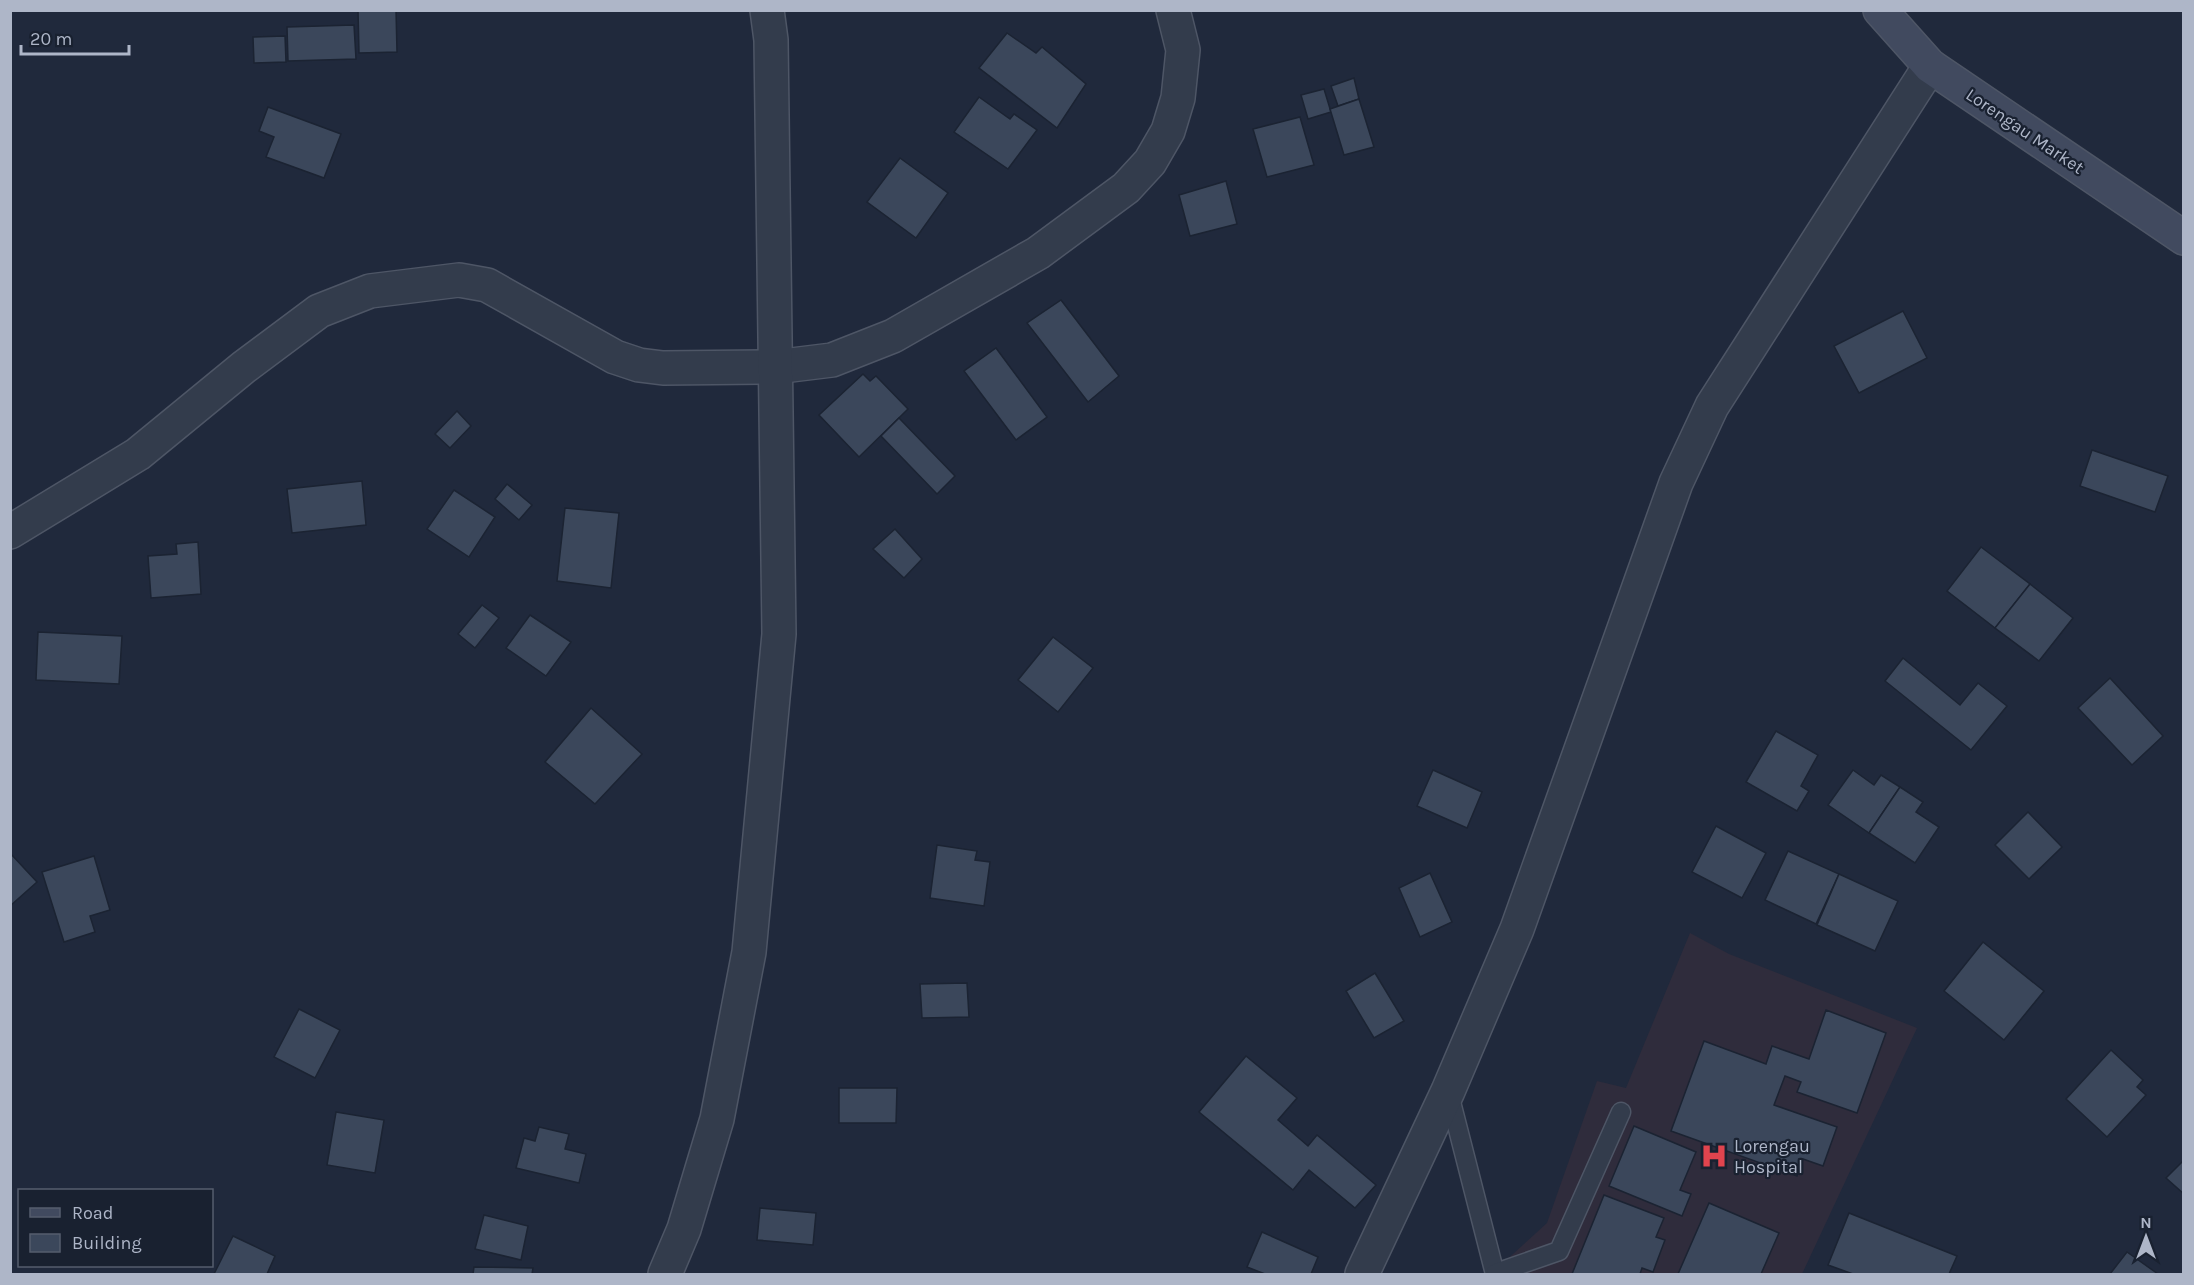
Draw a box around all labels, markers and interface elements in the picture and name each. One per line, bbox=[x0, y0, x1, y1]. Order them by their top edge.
scale bar bbox=[21, 18, 129, 56]
text: 20 m bbox=[30, 28, 72, 50]
street label: Lorengau Market bbox=[1962, 83, 2089, 179]
place label: Lorengau Hospital bbox=[1734, 1135, 1810, 1178]
hospital icon: Lorengau Hospital bbox=[1699, 1141, 1729, 1171]
legend bbox=[18, 1189, 213, 1267]
text: Road bbox=[72, 1202, 113, 1224]
north arrow bbox=[2116, 1207, 2176, 1267]
text: N bbox=[2140, 1213, 2152, 1232]
text: Building bbox=[72, 1232, 142, 1254]

